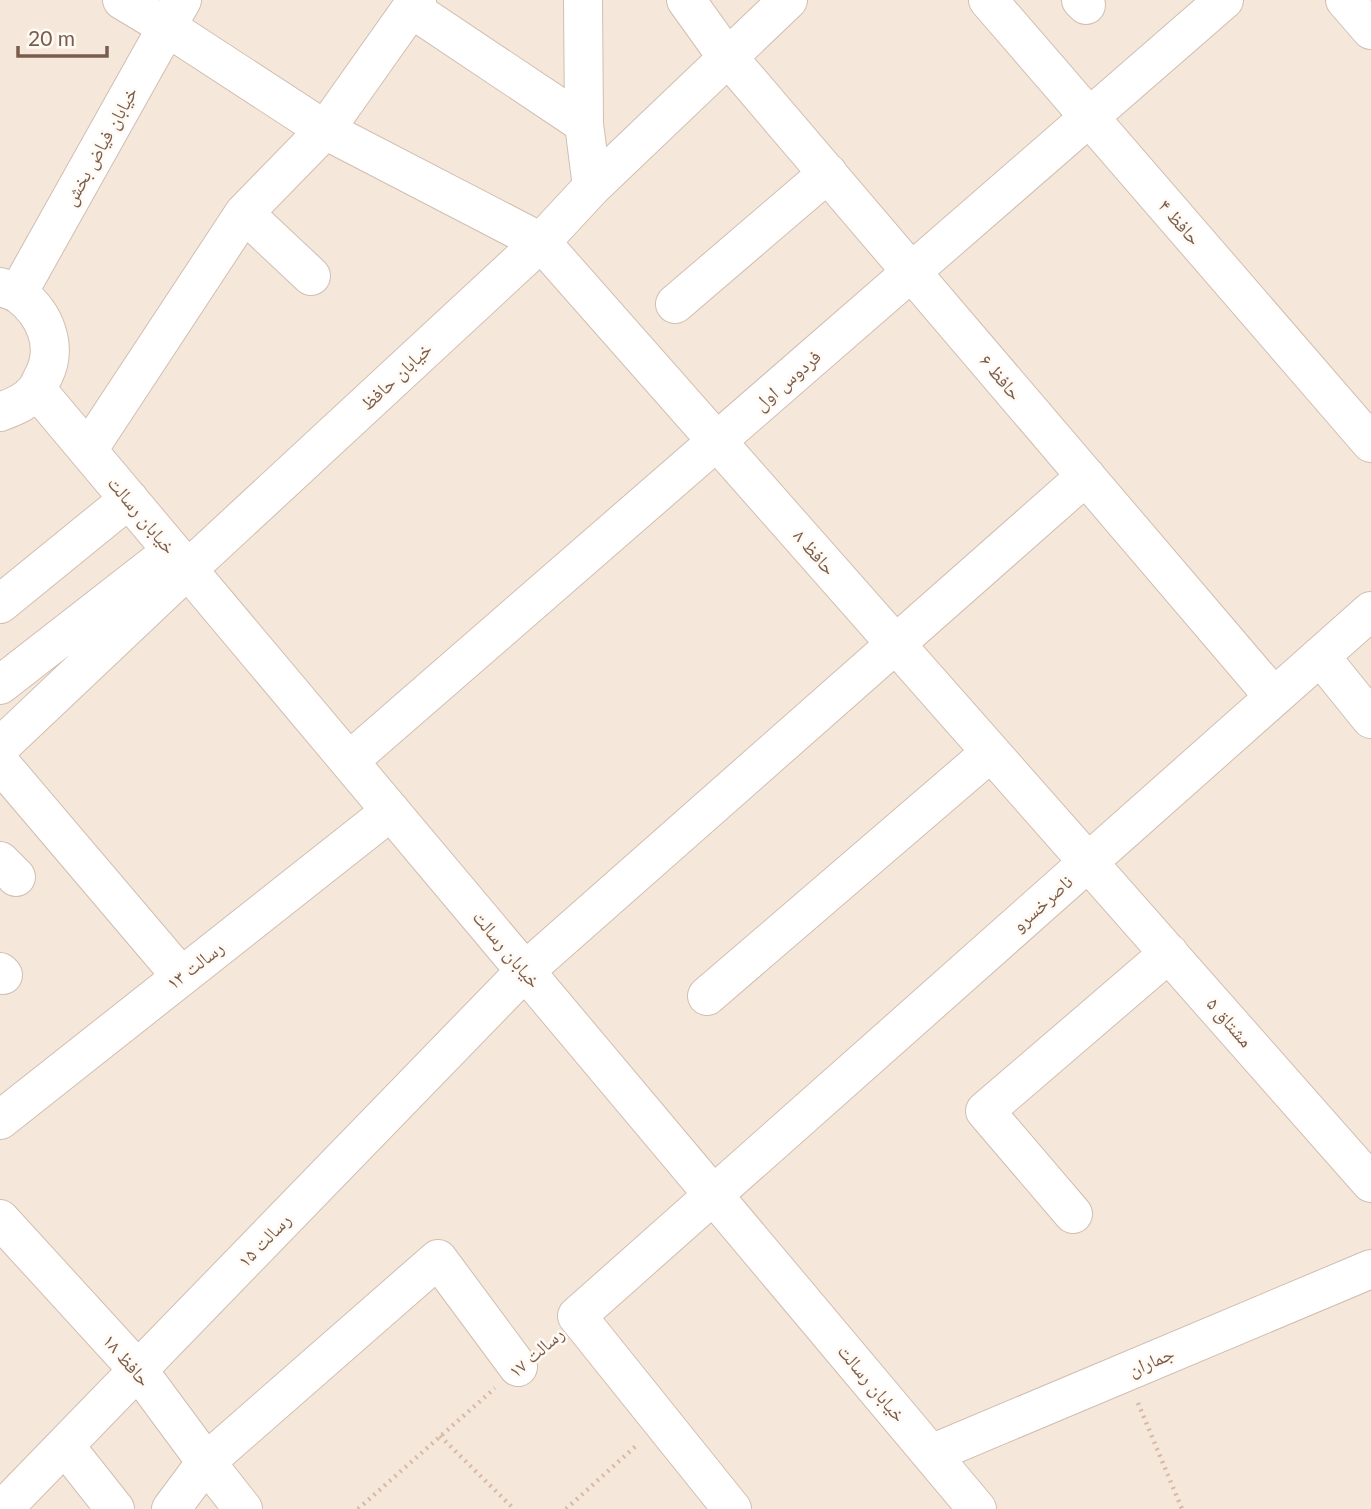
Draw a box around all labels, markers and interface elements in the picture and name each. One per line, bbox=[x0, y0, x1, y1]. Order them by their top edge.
scale bar bbox=[18, 14, 107, 58]
text: 20 m bbox=[28, 25, 75, 50]
street label: خیابان فیاض بخش bbox=[57, 82, 143, 210]
street label: حافظ ۴ bbox=[1154, 194, 1206, 249]
street label: خیابان حافظ bbox=[355, 337, 437, 415]
street label: فردوس اول bbox=[748, 344, 826, 416]
street label: حافظ ۶ bbox=[976, 349, 1027, 404]
street label: خیابان رسالت bbox=[103, 471, 181, 559]
street label: حافظ ۸ bbox=[789, 524, 841, 579]
street label: ناصرخسرو bbox=[1007, 869, 1077, 937]
street label: خیابان رسالت bbox=[468, 905, 546, 993]
street label: رسالت ۱۳ bbox=[162, 935, 228, 995]
street label: مشتاق ۵ bbox=[1202, 992, 1258, 1052]
street label: رسالت ۱۵ bbox=[232, 1208, 296, 1272]
street label: رسالت ۱۷ bbox=[503, 1321, 569, 1383]
street label: حافظ ۱۸ bbox=[99, 1329, 156, 1390]
street label: خیابان رسالت bbox=[833, 1339, 911, 1427]
street label: جماران bbox=[1124, 1341, 1178, 1381]

